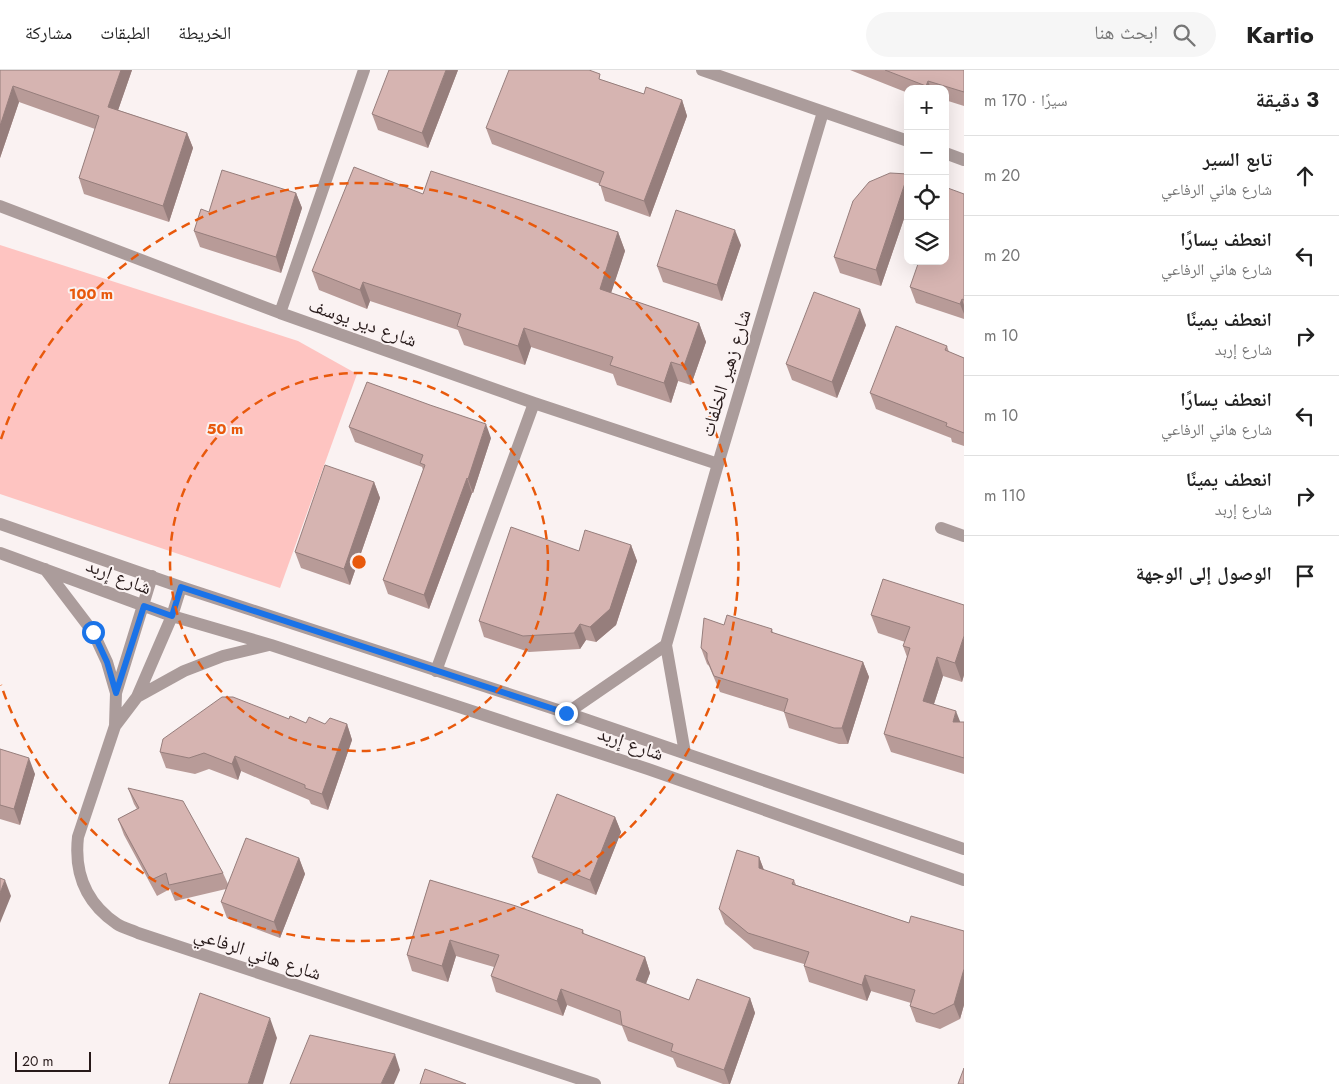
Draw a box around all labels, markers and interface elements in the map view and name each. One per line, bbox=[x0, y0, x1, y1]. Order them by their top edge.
search box bbox=[866, 12, 1216, 57]
text: Kartio bbox=[1246, 17, 1314, 52]
text: ابحث هنا bbox=[1094, 19, 1158, 46]
text: مشاركة bbox=[25, 20, 72, 46]
text: الطبقات bbox=[100, 20, 150, 46]
text: الخريطة bbox=[178, 20, 231, 46]
icon: search bbox=[1170, 21, 1198, 49]
map controls bbox=[904, 85, 949, 265]
button: + bbox=[904, 85, 949, 130]
text: 3 دقيقة bbox=[1256, 85, 1319, 115]
text: سيرًا · 170 m bbox=[984, 89, 1067, 112]
button: − bbox=[904, 130, 949, 175]
text: تابع السير bbox=[1203, 146, 1272, 173]
icon: ahead bbox=[1291, 162, 1319, 190]
text: 20 m bbox=[984, 164, 1020, 187]
button: locate bbox=[904, 175, 949, 220]
text: شارع هاني الرفاعي bbox=[1161, 178, 1272, 201]
button: layers bbox=[904, 220, 949, 265]
text: انعطف يسارًا bbox=[1180, 226, 1272, 253]
icon: left bbox=[1291, 242, 1319, 270]
text: 20 m bbox=[984, 244, 1020, 267]
text: شارع هاني الرفاعي bbox=[1161, 258, 1272, 281]
text: 100 m bbox=[69, 283, 113, 305]
street label: شارع دير يوسف bbox=[305, 291, 421, 354]
street label: شارع زهير الخلفات bbox=[693, 306, 758, 440]
text: انعطف يمينًا bbox=[1186, 306, 1272, 333]
icon: right bbox=[1291, 322, 1319, 350]
text: 10 m bbox=[984, 324, 1018, 347]
text: شارع إربد bbox=[1215, 338, 1272, 361]
text: انعطف يسارًا bbox=[1180, 386, 1272, 413]
icon: left bbox=[1291, 402, 1319, 430]
text: 10 m bbox=[984, 404, 1018, 427]
text: 50 m bbox=[207, 418, 243, 440]
text: شارع هاني الرفاعي bbox=[1161, 418, 1272, 441]
text: انعطف يمينًا bbox=[1186, 466, 1272, 493]
icon: right bbox=[1291, 482, 1319, 510]
text: 110 m bbox=[984, 484, 1025, 507]
text: شارع إربد bbox=[1215, 498, 1272, 521]
street label: شارع إربد bbox=[82, 552, 155, 601]
centre of rings bbox=[350, 553, 368, 571]
text: الوصول إلى الوجهة bbox=[1136, 560, 1272, 587]
icon: arrive bbox=[1291, 562, 1319, 590]
route start bbox=[82, 621, 105, 644]
route end bbox=[555, 702, 578, 725]
street label: شارع إربد bbox=[594, 720, 667, 767]
street label: شارع هاني الرفاعي bbox=[190, 920, 325, 988]
scale bar bbox=[15, 1049, 91, 1072]
text: 20 m bbox=[22, 1051, 54, 1071]

